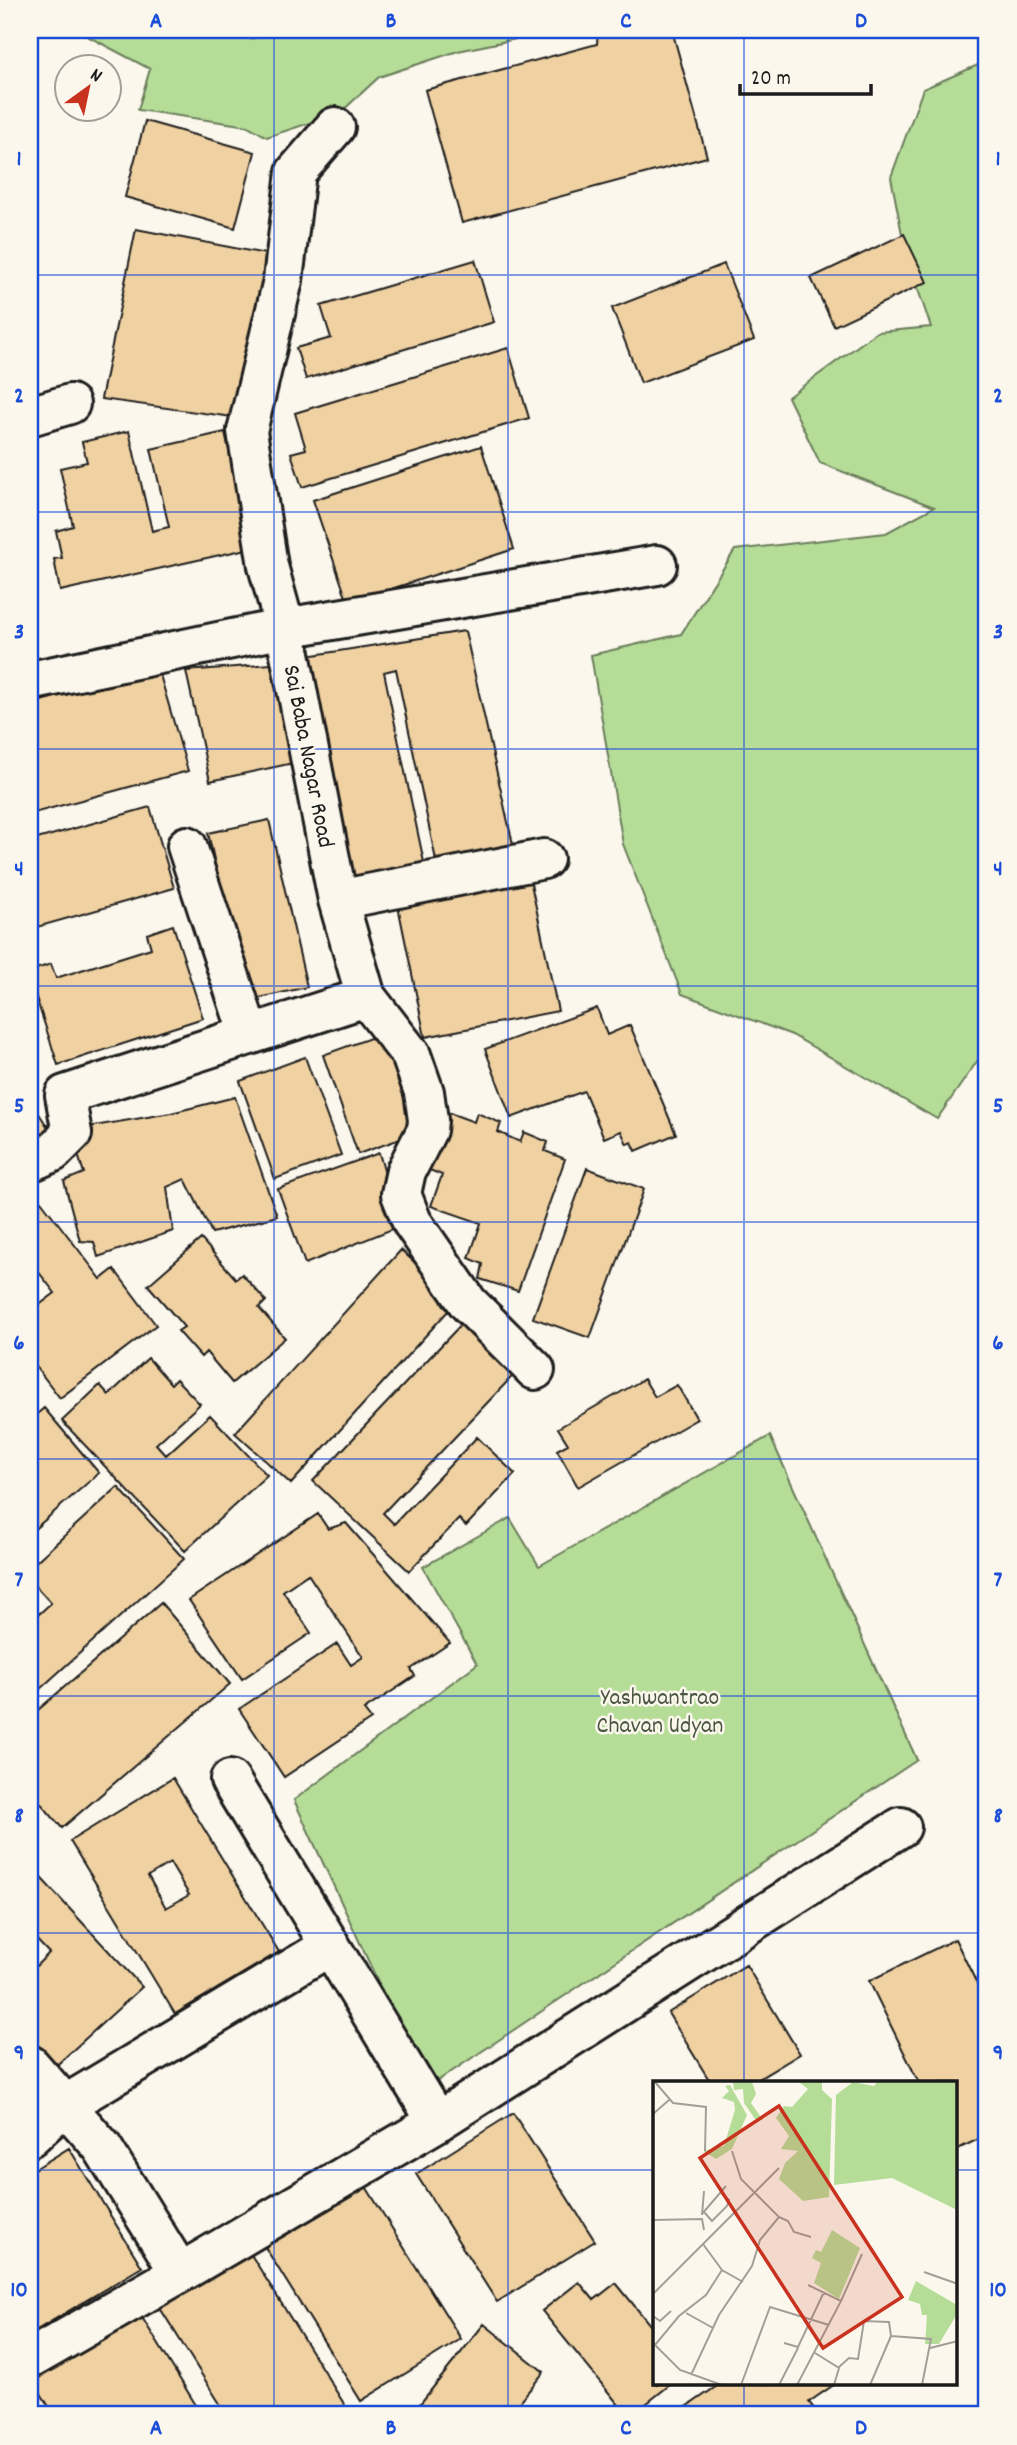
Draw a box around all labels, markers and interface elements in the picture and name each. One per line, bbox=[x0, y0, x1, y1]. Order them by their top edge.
text: A bbox=[150, 6, 162, 39]
text: B bbox=[386, 6, 397, 39]
text: C bbox=[620, 6, 632, 39]
text: D bbox=[855, 6, 867, 39]
north arrow bbox=[52, 52, 122, 122]
scale bar bbox=[740, 52, 872, 96]
text: N bbox=[84, 63, 107, 91]
text: 20 m bbox=[751, 65, 791, 95]
text: 1 bbox=[16, 144, 22, 177]
text: 1 bbox=[995, 144, 1001, 177]
text: 2 bbox=[14, 381, 24, 414]
text: 2 bbox=[993, 381, 1003, 414]
text: 3 bbox=[14, 617, 24, 650]
text: 3 bbox=[993, 617, 1003, 650]
street label: Sai Baba Nagar Road bbox=[273, 662, 341, 851]
text: 4 bbox=[14, 854, 24, 887]
text: 4 bbox=[993, 854, 1003, 887]
text: 5 bbox=[14, 1091, 24, 1124]
text: 5 bbox=[993, 1091, 1003, 1124]
text: 6 bbox=[13, 1328, 25, 1361]
text: 6 bbox=[992, 1328, 1004, 1361]
text: 7 bbox=[15, 1565, 24, 1598]
text: 7 bbox=[994, 1565, 1003, 1598]
park label: Yashwantrao Chavan Udyan bbox=[597, 1682, 723, 1744]
text: 8 bbox=[14, 1801, 24, 1834]
text: 8 bbox=[993, 1801, 1003, 1834]
text: 9 bbox=[14, 2038, 24, 2071]
text: 9 bbox=[993, 2038, 1003, 2071]
inset map bbox=[653, 2081, 958, 2386]
text: 10 bbox=[10, 2275, 28, 2308]
text: 10 bbox=[989, 2275, 1007, 2308]
text: A bbox=[150, 2413, 162, 2445]
text: B bbox=[386, 2413, 397, 2445]
text: C bbox=[620, 2413, 632, 2445]
text: D bbox=[855, 2413, 867, 2445]

